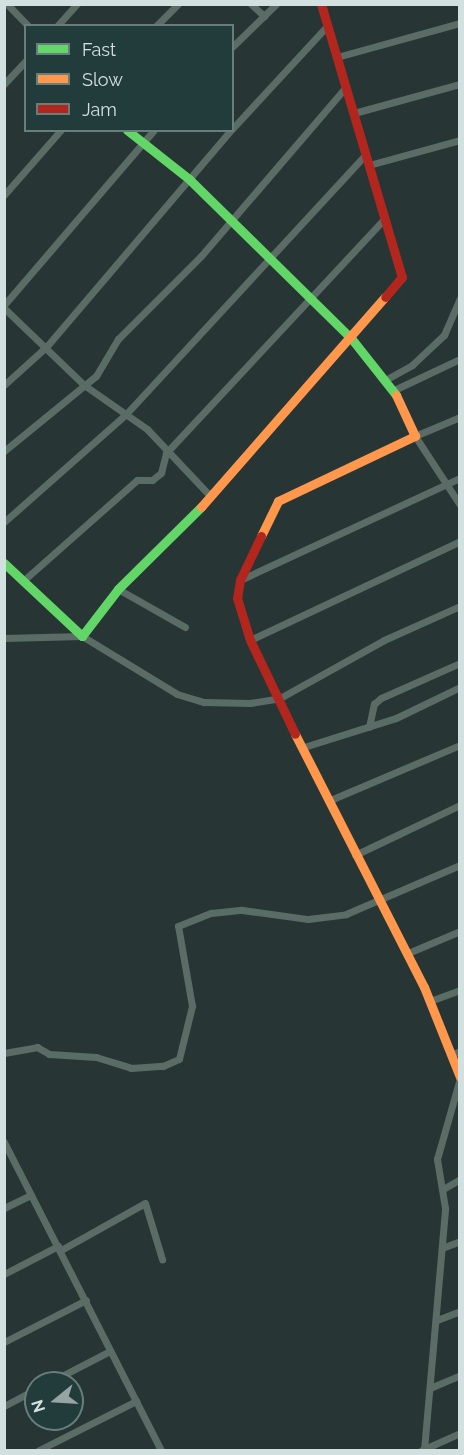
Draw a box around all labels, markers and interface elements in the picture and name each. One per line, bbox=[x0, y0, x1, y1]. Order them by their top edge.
legend bbox=[24, 24, 234, 132]
text: Fast bbox=[82, 39, 116, 60]
text: Slow bbox=[82, 69, 123, 90]
text: Jam bbox=[82, 99, 117, 120]
north arrow bbox=[24, 1371, 84, 1431]
text: N bbox=[27, 1397, 49, 1415]

